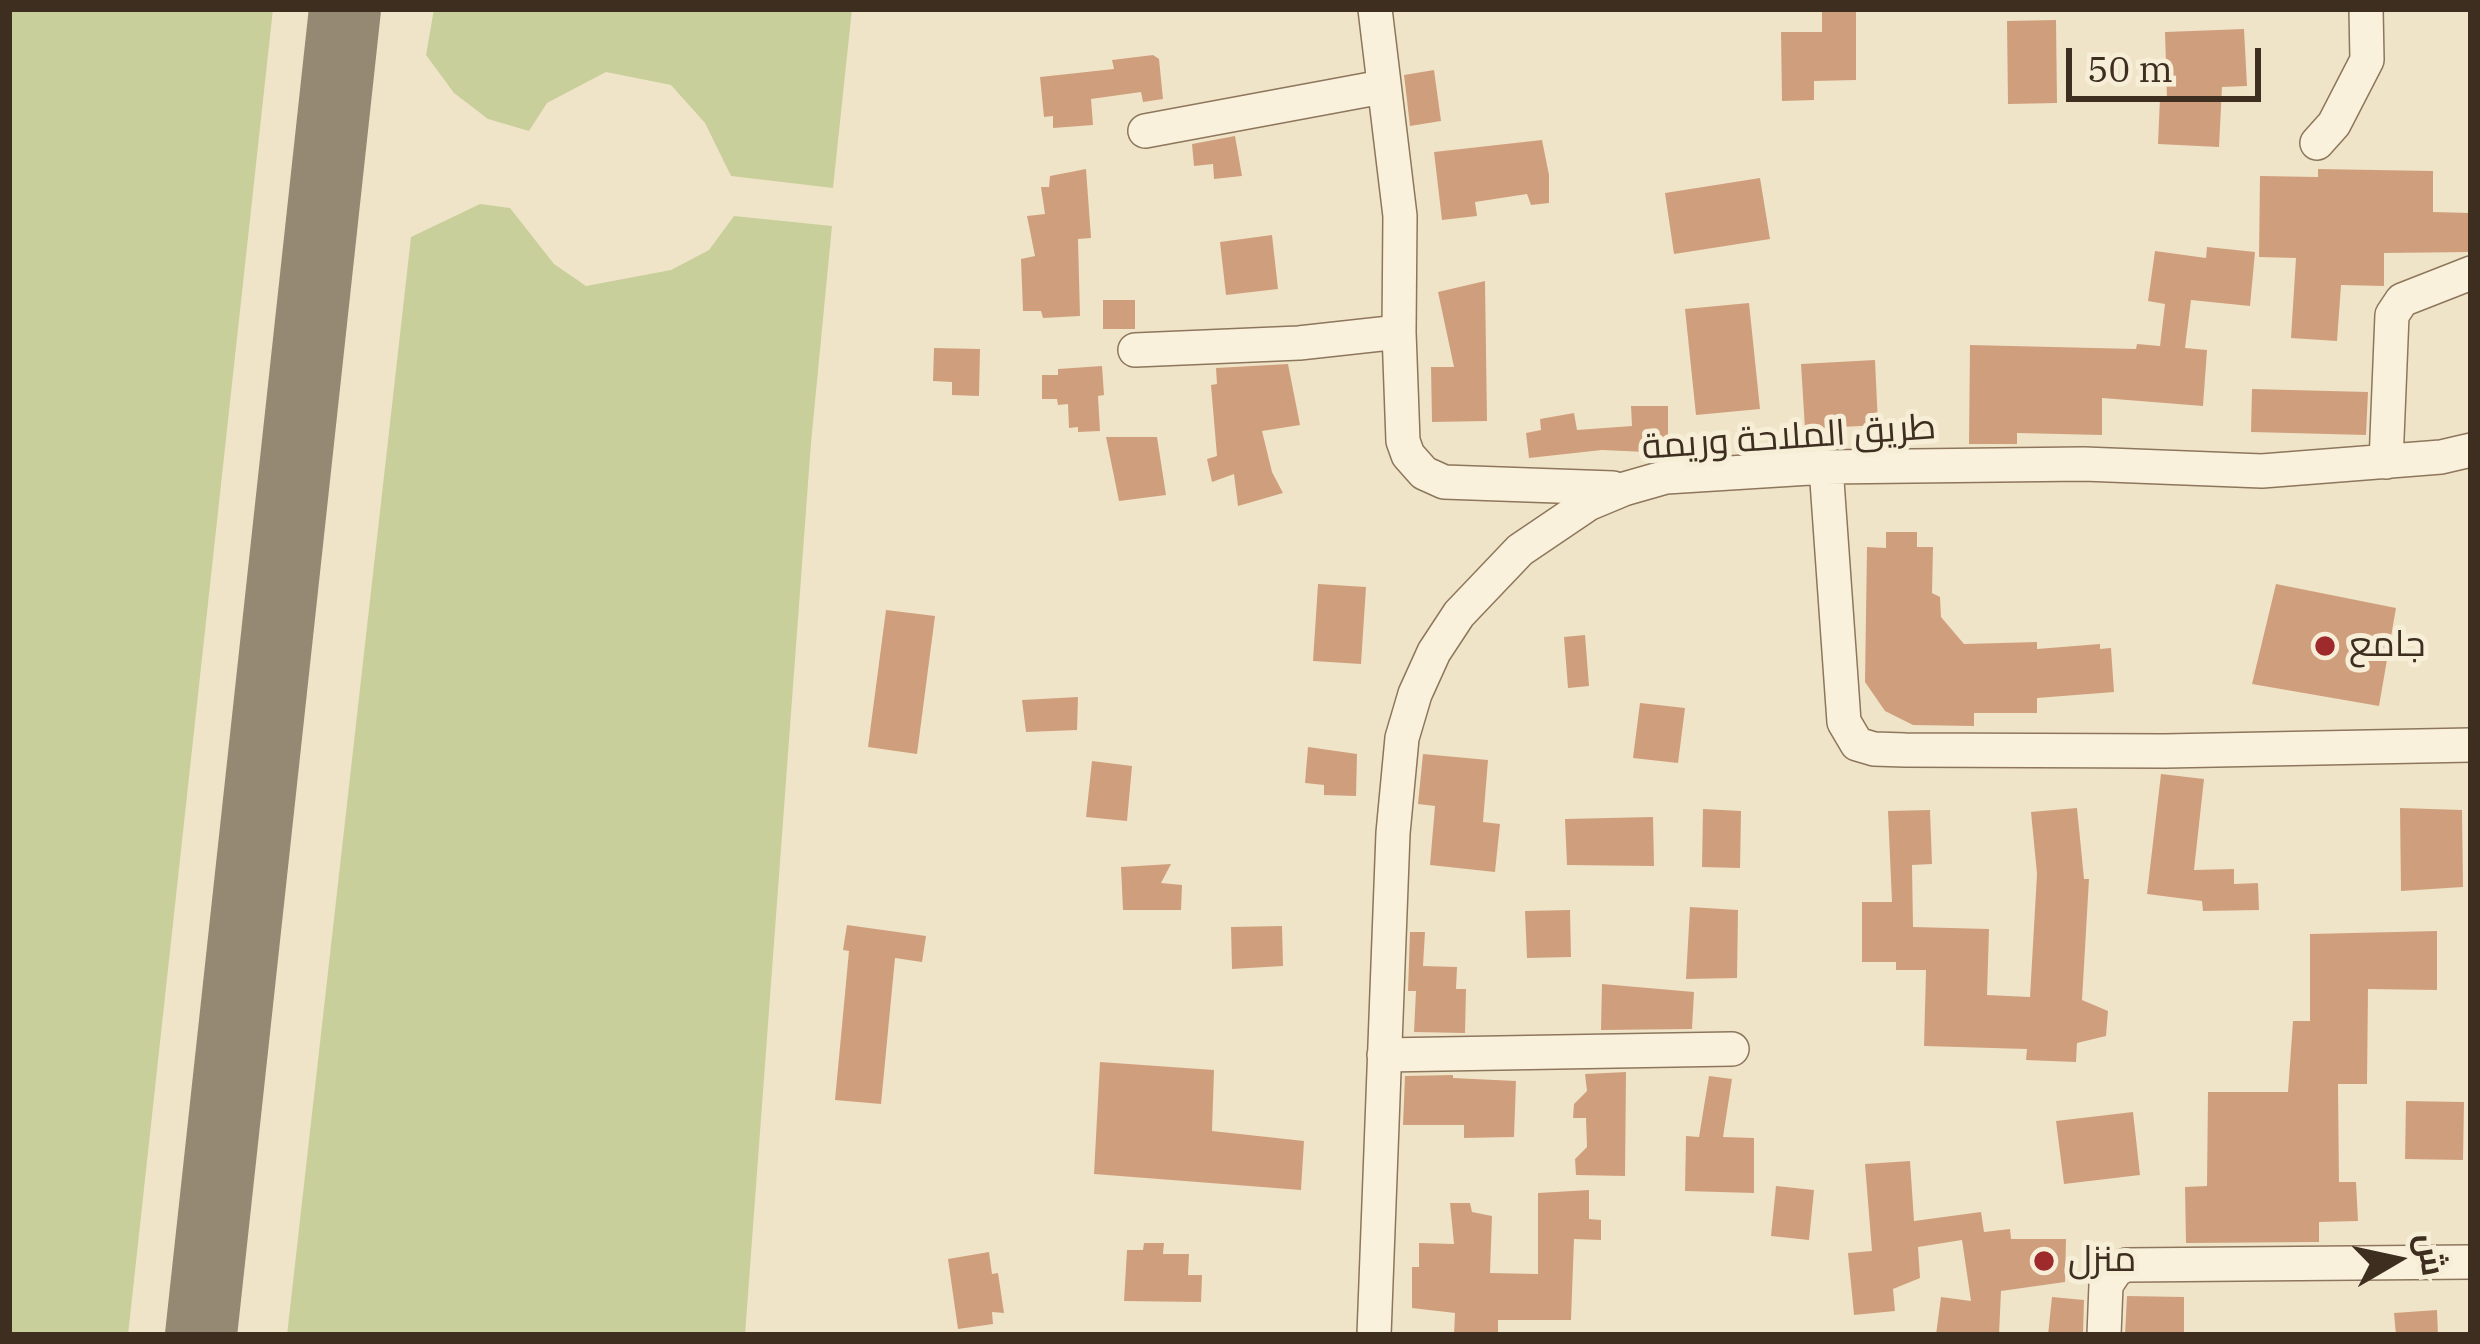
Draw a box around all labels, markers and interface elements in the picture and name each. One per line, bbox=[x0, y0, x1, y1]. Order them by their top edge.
scale bar bbox=[2072, 24, 2267, 98]
text: 50 m bbox=[2087, 45, 2173, 92]
street label: طريق الملاحة وريمة bbox=[1641, 406, 1937, 470]
place label: جامع bbox=[2349, 624, 2425, 668]
marker: جامع bbox=[2312, 633, 2338, 659]
north arrow bbox=[2336, 1200, 2456, 1320]
text: ش bbox=[2408, 1230, 2457, 1279]
place label: منزل bbox=[2068, 1239, 2136, 1283]
marker: منزل bbox=[2031, 1248, 2057, 1274]

